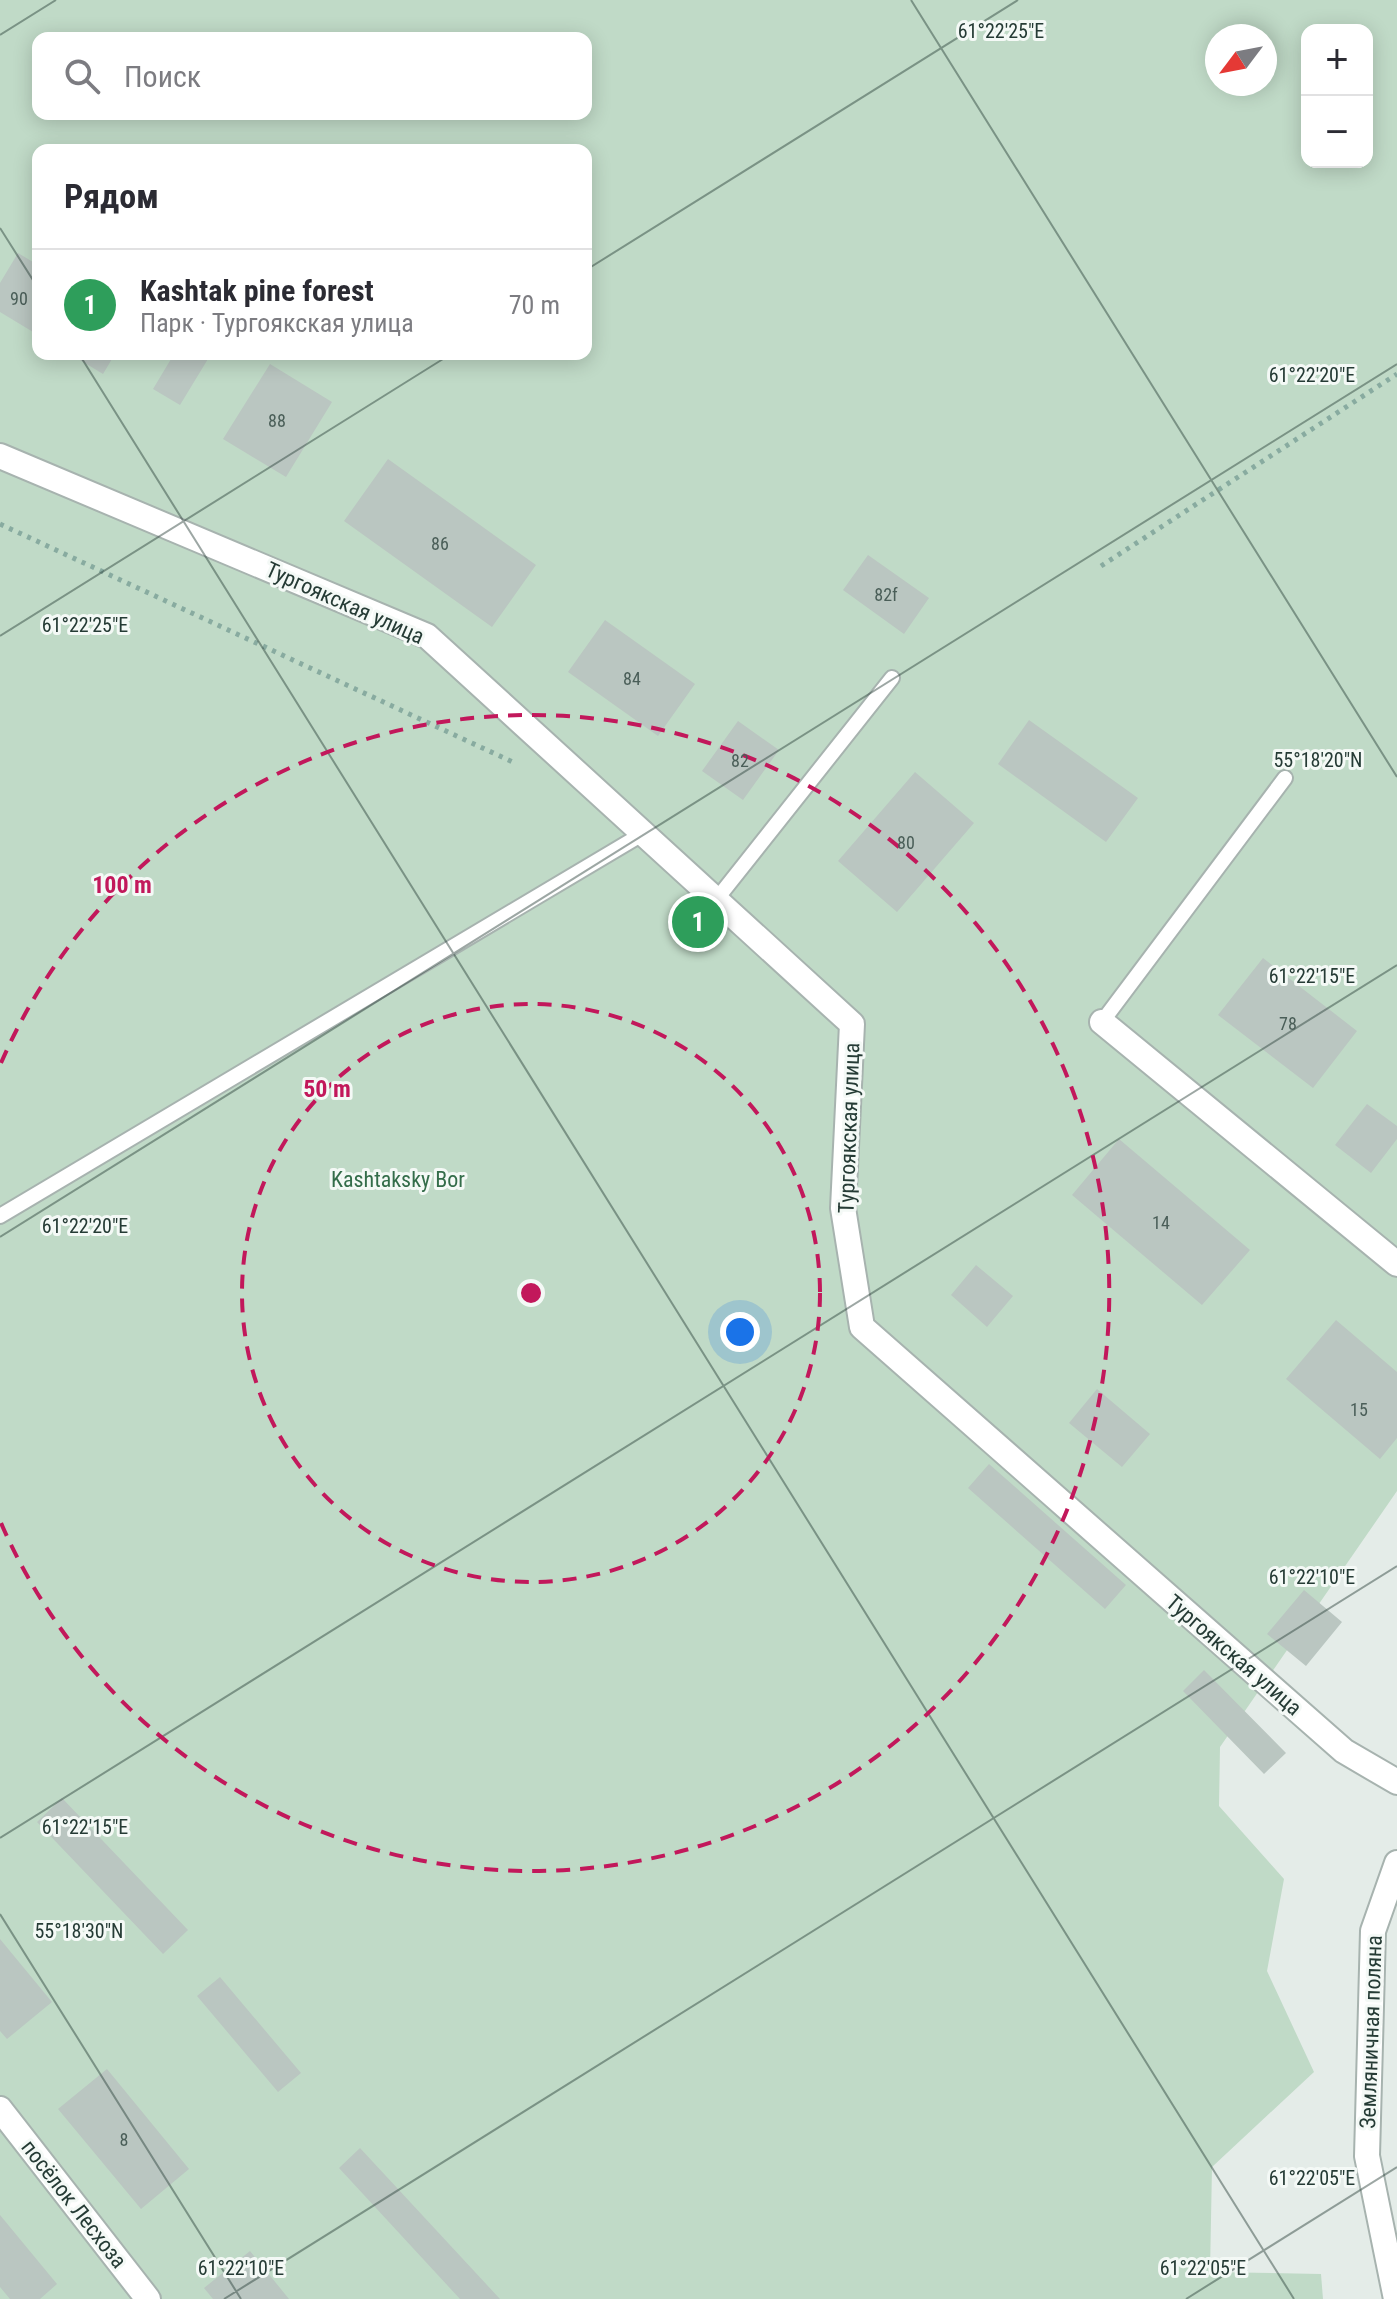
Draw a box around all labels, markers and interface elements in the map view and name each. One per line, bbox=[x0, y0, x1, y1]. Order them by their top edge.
text: 61°22'25"E bbox=[958, 19, 1044, 43]
north arrow bbox=[1205, 24, 1277, 96]
map controls bbox=[1301, 24, 1373, 168]
button: + bbox=[1301, 24, 1373, 96]
search box bbox=[32, 32, 592, 120]
icon: search bbox=[60, 54, 104, 98]
text: Поиск bbox=[124, 59, 201, 94]
button: − bbox=[1301, 96, 1373, 168]
text: Рядом bbox=[64, 176, 159, 216]
text: Kashtak pine forest bbox=[140, 273, 374, 308]
house number: 90 bbox=[10, 288, 28, 309]
text: 1 bbox=[83, 290, 97, 320]
text: 70 m bbox=[509, 290, 560, 320]
text: Парк · Тургоякская улица bbox=[140, 308, 414, 338]
text: 61°22'20"E bbox=[1269, 363, 1355, 387]
house number: 88 bbox=[268, 410, 286, 431]
house number: 86 bbox=[431, 533, 449, 554]
street label: Тургоякская улица bbox=[262, 557, 428, 649]
house number: 82f bbox=[874, 584, 898, 605]
text: 61°22'25"E bbox=[42, 613, 128, 637]
house number: 84 bbox=[623, 668, 641, 689]
text: 55°18'20"N bbox=[1273, 748, 1363, 772]
house number: 82 bbox=[731, 750, 749, 771]
house number: 80 bbox=[897, 832, 915, 853]
text: 100 m bbox=[92, 871, 152, 899]
pin: 1 bbox=[672, 892, 724, 952]
text: 61°22'15"E bbox=[1269, 964, 1355, 988]
house number: 78 bbox=[1279, 1013, 1297, 1034]
street label: Тургоякская улица bbox=[834, 1042, 864, 1214]
text: 50 m bbox=[303, 1075, 351, 1103]
park label: Kashtaksky Bor bbox=[331, 1167, 465, 1192]
house number: 14 bbox=[1152, 1212, 1170, 1233]
text: 61°22'20"E bbox=[42, 1214, 128, 1238]
centre of rings bbox=[517, 1279, 545, 1307]
your location bbox=[720, 1312, 760, 1352]
house number: 15 bbox=[1350, 1399, 1368, 1420]
text: 61°22'10"E bbox=[1269, 1565, 1355, 1589]
street label: Тургоякская улица bbox=[1161, 1590, 1307, 1720]
text: 61°22'15"E bbox=[42, 1815, 128, 1839]
text: 55°18'30"N bbox=[34, 1919, 124, 1943]
street label: Земляничная поляна bbox=[1355, 1935, 1387, 2129]
house number: 8 bbox=[120, 2129, 128, 2150]
street label: посёлок Лесхоза bbox=[16, 2135, 132, 2273]
text: 61°22'05"E bbox=[1269, 2166, 1355, 2190]
text: 61°22'10"E bbox=[198, 2256, 284, 2280]
text: 61°22'05"E bbox=[1160, 2256, 1246, 2280]

